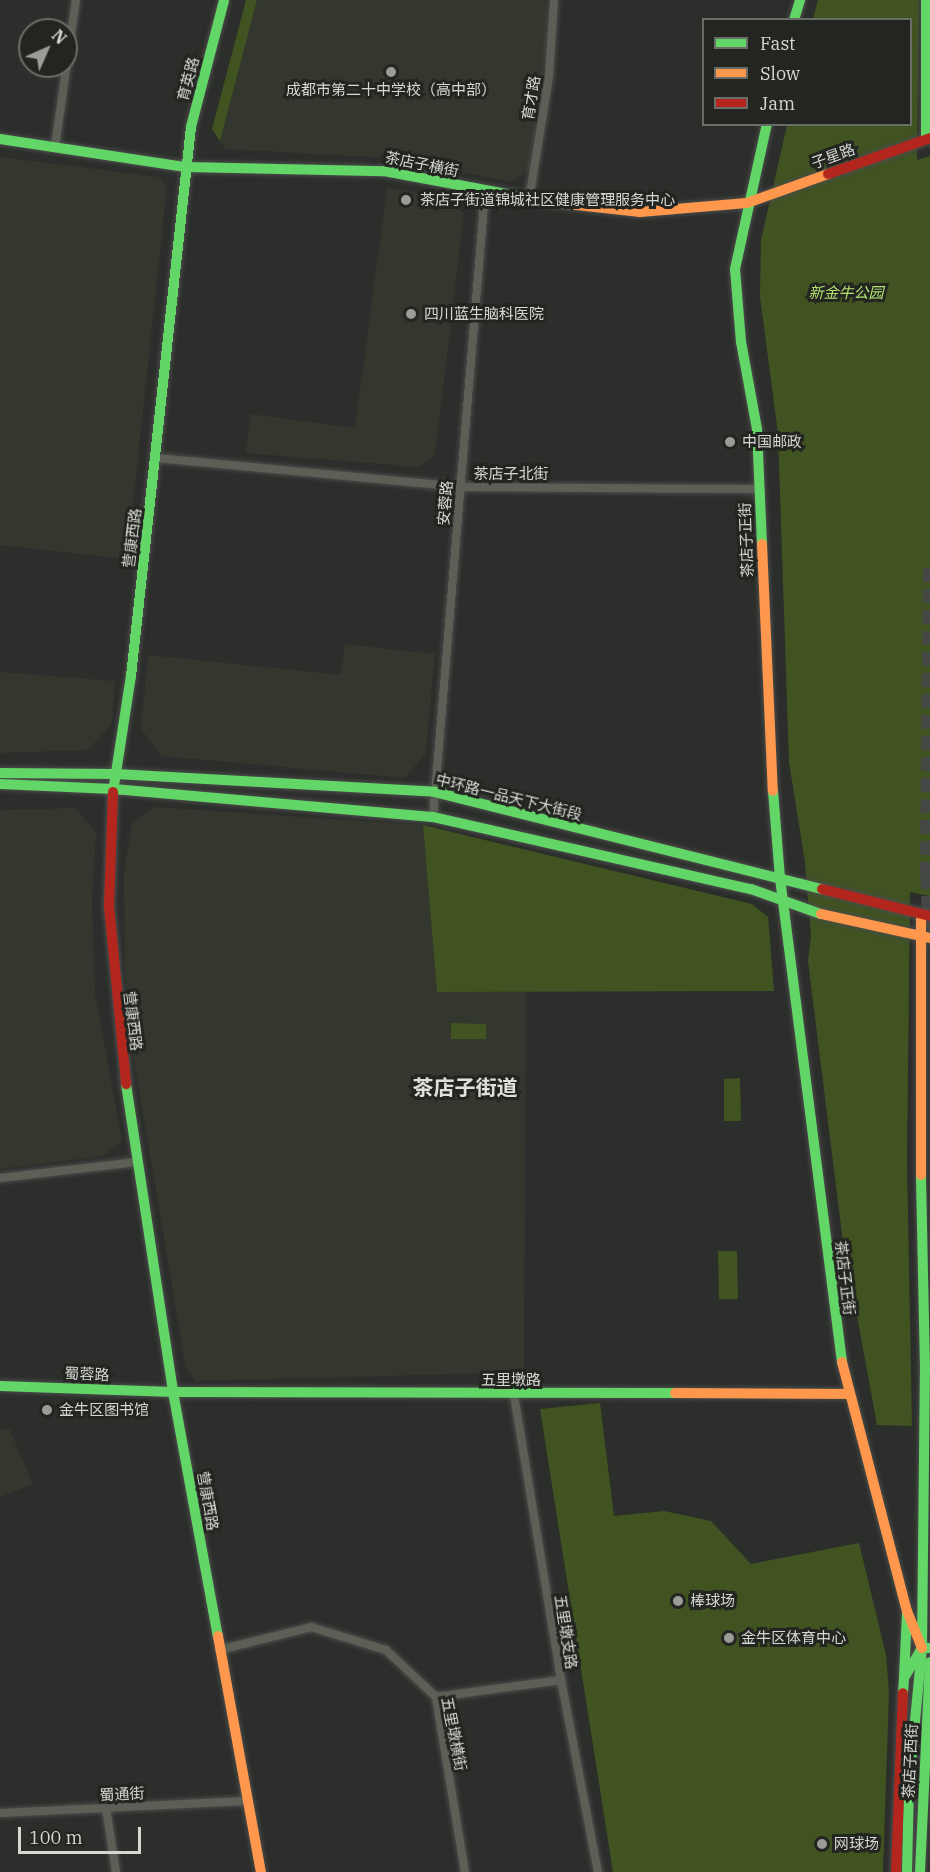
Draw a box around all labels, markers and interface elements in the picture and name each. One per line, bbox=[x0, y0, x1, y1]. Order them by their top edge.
north arrow bbox=[18, 18, 78, 78]
legend bbox=[702, 18, 912, 126]
text: N bbox=[48, 25, 71, 48]
text: Fast bbox=[760, 32, 795, 55]
street label: 育英路 bbox=[173, 55, 203, 103]
text: Slow bbox=[760, 62, 800, 85]
marker: 成都市第二十中学校（高中部） bbox=[384, 65, 398, 79]
street label: 育才路 bbox=[519, 74, 543, 122]
place label: 成都市第二十中学校（高中部） bbox=[286, 81, 496, 99]
text: Jam bbox=[760, 92, 795, 115]
street label: 子星路 bbox=[809, 140, 857, 172]
street label: 茶店子横街 bbox=[383, 148, 461, 180]
marker: 茶店子街道锦城社区健康管理服务中心 bbox=[397, 191, 415, 209]
place label: 茶店子街道锦城社区健康管理服务中心 bbox=[420, 191, 675, 209]
park label: 新金牛公园 bbox=[809, 284, 883, 302]
marker: 四川蓝生脑科医院 bbox=[402, 305, 420, 323]
place label: 四川蓝生脑科医院 bbox=[424, 305, 544, 323]
place label: 中国邮政 bbox=[742, 433, 802, 451]
marker: 中国邮政 bbox=[723, 435, 737, 449]
street label: 茶店子北街 bbox=[474, 465, 548, 483]
street label: 安蓉路 bbox=[434, 480, 456, 526]
street label: 茶店子正街 bbox=[736, 502, 756, 578]
street label: 营康西路 bbox=[119, 507, 145, 569]
street label: 中环路一品天下大街段 bbox=[434, 770, 584, 824]
street label: 营康西路 bbox=[120, 990, 146, 1052]
district label: 茶店子街道 bbox=[413, 1074, 517, 1100]
street label: 茶店子正街 bbox=[831, 1240, 859, 1316]
street label: 蜀蓉路 bbox=[64, 1364, 110, 1384]
street label: 五里墩路 bbox=[481, 1371, 541, 1389]
place label: 金牛区图书馆 bbox=[59, 1401, 149, 1419]
marker: 金牛区图书馆 bbox=[40, 1403, 54, 1417]
street label: 营康西路 bbox=[194, 1470, 222, 1532]
place label: 棒球场 bbox=[690, 1592, 735, 1610]
street label: 五里墩支路 bbox=[551, 1594, 581, 1670]
marker: 棒球场 bbox=[671, 1594, 685, 1608]
place label: 金牛区体育中心 bbox=[741, 1629, 846, 1647]
marker: 金牛区体育中心 bbox=[722, 1631, 736, 1645]
street label: 五里墩横街 bbox=[438, 1695, 470, 1773]
street label: 茶店子西街 bbox=[899, 1723, 921, 1799]
street label: 蜀通街 bbox=[99, 1784, 145, 1804]
scale bar bbox=[21, 1815, 144, 1853]
text: 100 m bbox=[29, 1826, 83, 1849]
place label: 网球场 bbox=[834, 1835, 879, 1853]
marker: 网球场 bbox=[815, 1837, 829, 1851]

